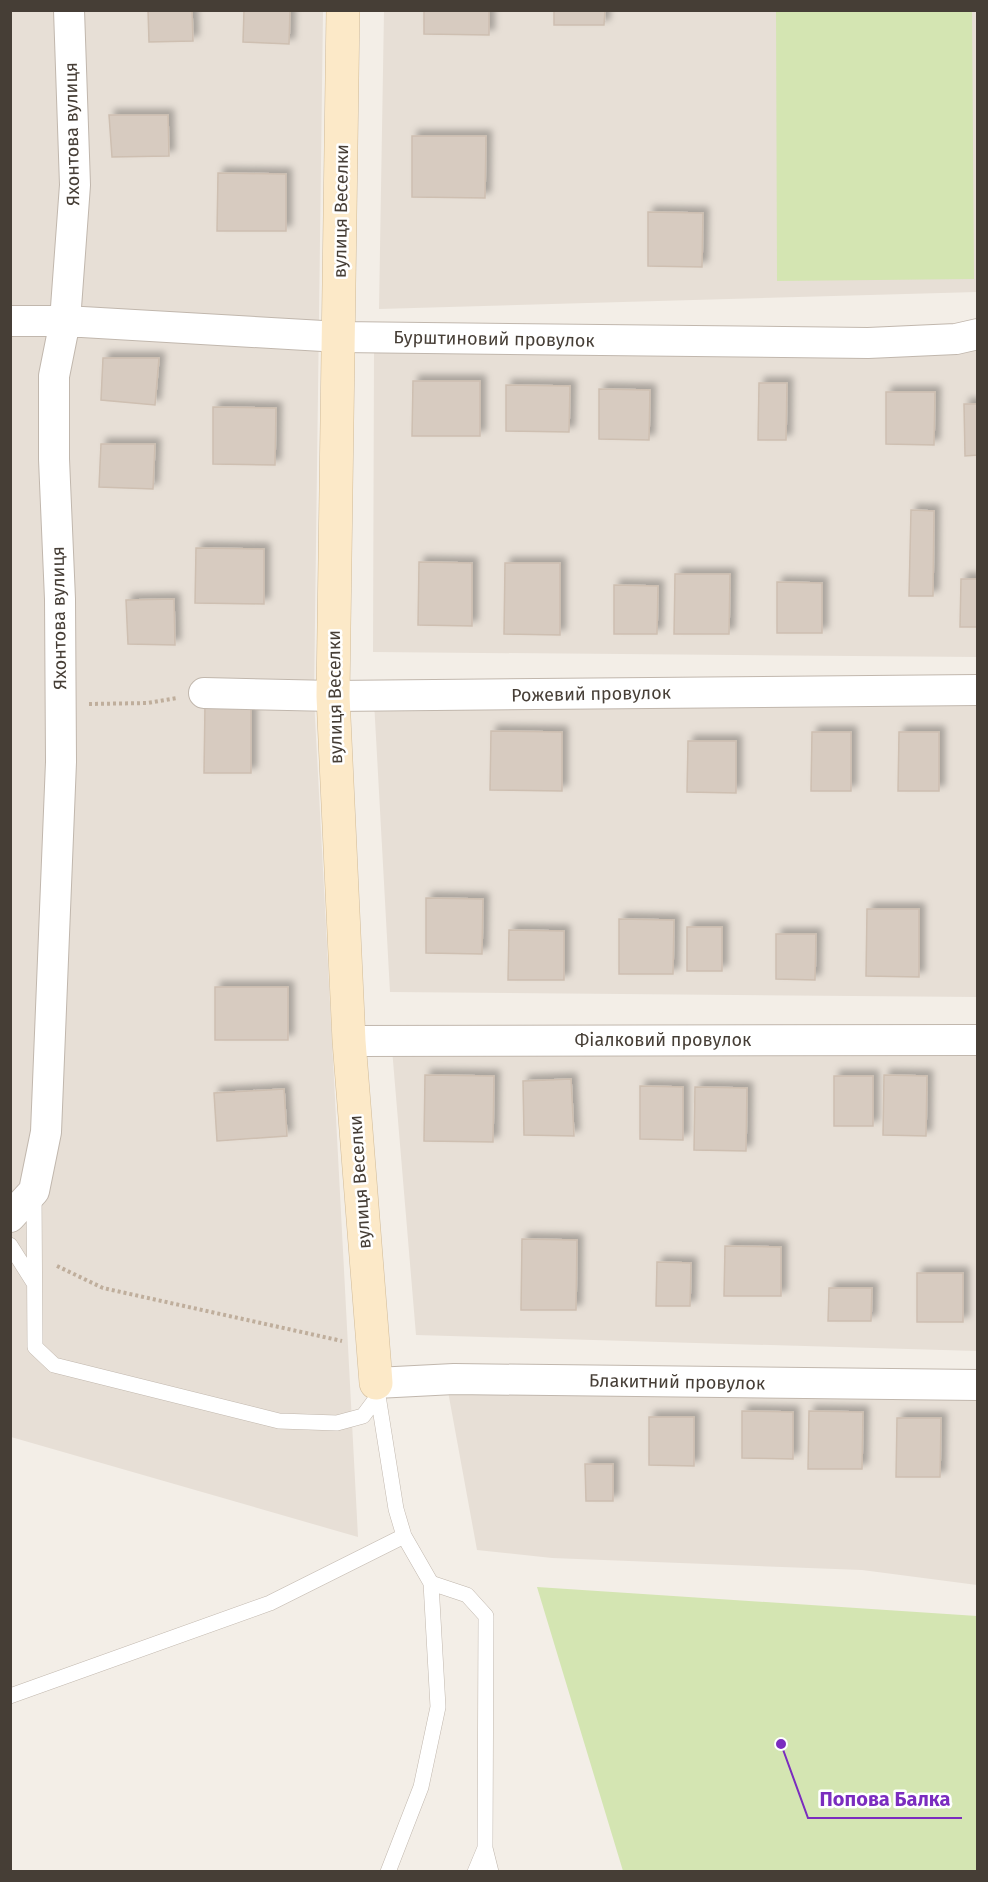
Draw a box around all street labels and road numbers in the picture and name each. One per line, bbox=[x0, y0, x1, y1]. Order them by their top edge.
street label: Яхонтова вулиця bbox=[60, 62, 84, 206]
street label: вулиця Веселки bbox=[329, 144, 353, 278]
street label: Бурштиновий провулок bbox=[393, 326, 596, 352]
street label: Яхонтова вулиця bbox=[47, 546, 71, 690]
street label: вулиця Веселки bbox=[323, 630, 347, 764]
street label: Рожевий провулок bbox=[511, 682, 672, 706]
street label: Фіалковий провулок bbox=[575, 1029, 752, 1051]
street label: вулиця Веселки bbox=[344, 1114, 376, 1250]
street label: Блакитний провулок bbox=[589, 1369, 766, 1395]

